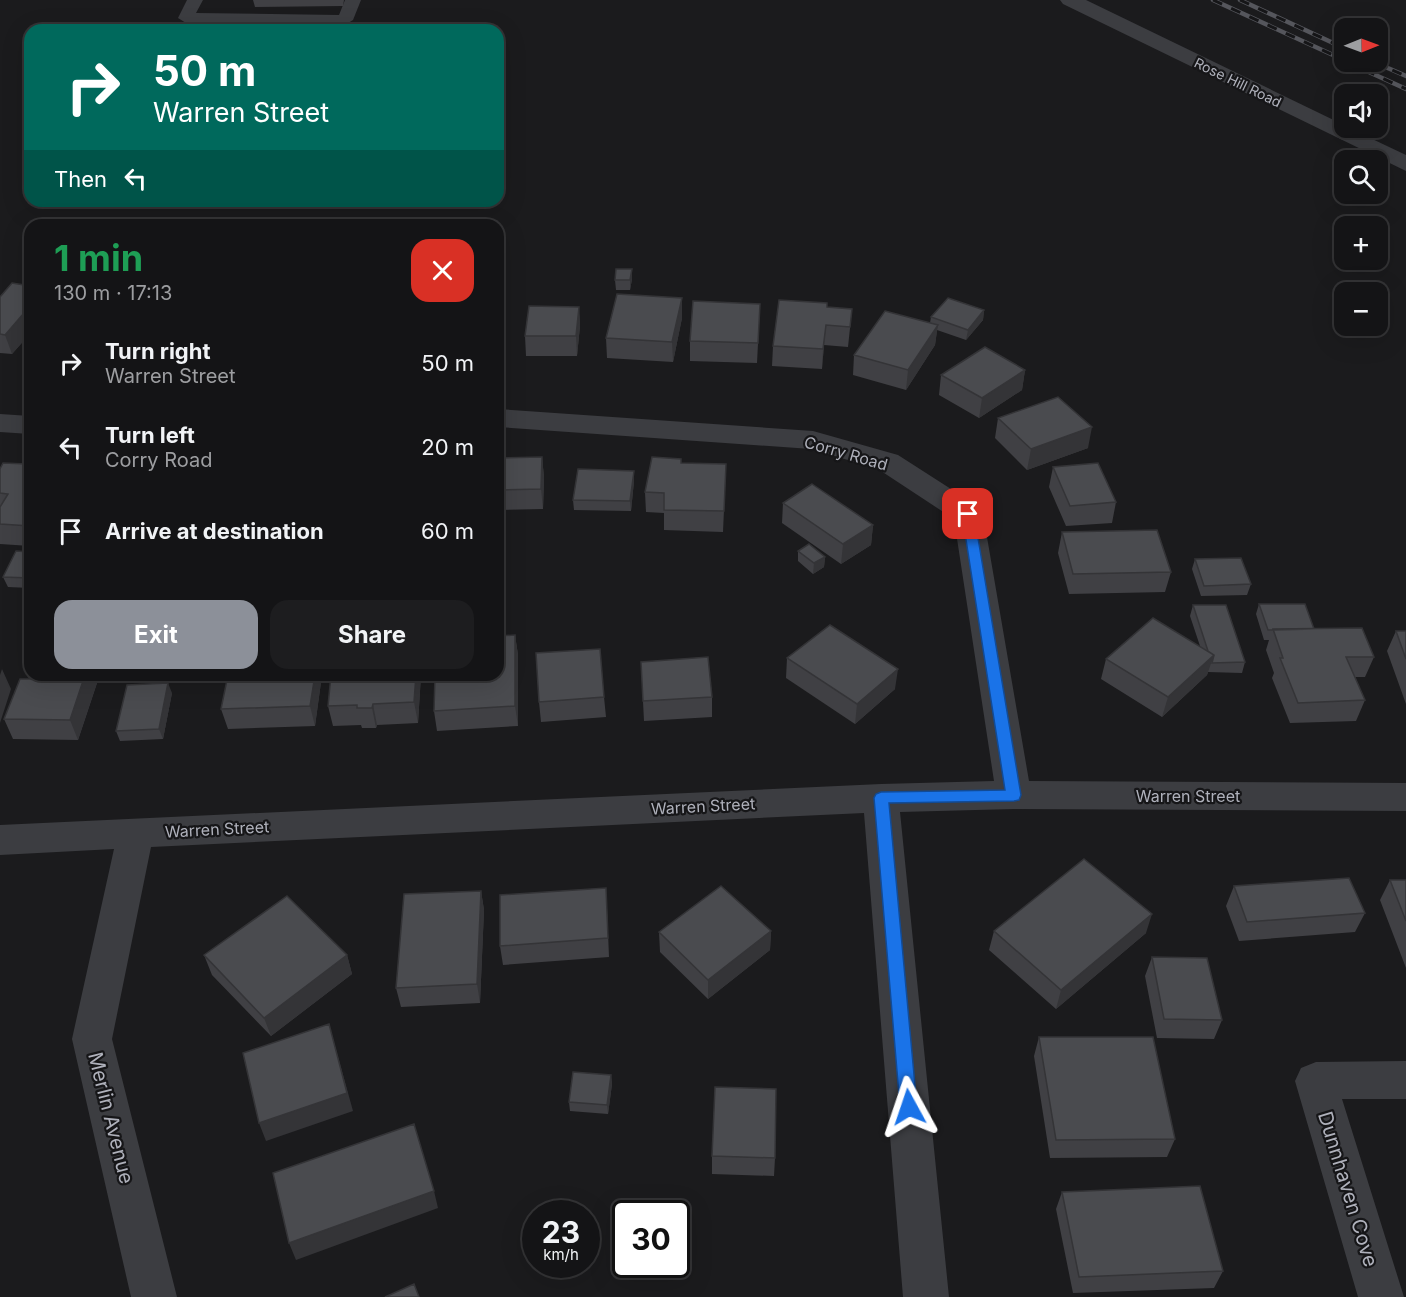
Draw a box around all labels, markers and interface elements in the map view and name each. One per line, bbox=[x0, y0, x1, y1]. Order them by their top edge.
north arrow bbox=[1334, 18, 1388, 72]
map controls bbox=[1334, 18, 1388, 336]
text: 50 m bbox=[153, 45, 256, 96]
icon: right bbox=[54, 48, 132, 126]
street label: Rose Hill Road bbox=[1192, 54, 1284, 110]
button: sound bbox=[1334, 84, 1388, 138]
text: Warren Street bbox=[153, 96, 329, 129]
button: search bbox=[1334, 150, 1388, 204]
icon: left bbox=[119, 162, 152, 195]
text: Then bbox=[54, 166, 107, 192]
button: + bbox=[1334, 216, 1388, 270]
text: 1 min bbox=[54, 236, 143, 280]
button: close bbox=[411, 239, 474, 302]
text: 130 m · 17:13 bbox=[54, 281, 172, 305]
button: − bbox=[1334, 282, 1388, 336]
text: Turn right bbox=[105, 338, 211, 364]
icon: right bbox=[54, 347, 87, 380]
text: 50 m bbox=[421, 350, 474, 376]
text: Warren Street bbox=[105, 364, 236, 388]
text: Turn left bbox=[105, 422, 195, 448]
icon: left bbox=[54, 431, 87, 464]
street label: Corry Road bbox=[802, 432, 890, 474]
text: 20 m bbox=[421, 434, 474, 460]
text: Corry Road bbox=[105, 448, 212, 472]
pin bbox=[942, 488, 993, 539]
icon: arrive bbox=[951, 497, 984, 530]
icon: arrive bbox=[54, 515, 87, 548]
text: Arrive at destination bbox=[105, 518, 324, 544]
text: 60 m bbox=[421, 518, 474, 544]
button: Exit bbox=[54, 600, 258, 669]
button: Share bbox=[270, 600, 474, 669]
street label: Warren Street bbox=[1136, 786, 1240, 806]
street label: Warren Street bbox=[650, 793, 756, 819]
street label: Warren Street bbox=[164, 816, 270, 842]
street label: Merlin Avenue bbox=[83, 1050, 139, 1186]
position arrow bbox=[877, 1075, 941, 1139]
street label: Dunnhaven Cove bbox=[1313, 1108, 1383, 1270]
speed limit sign: 30 bbox=[612, 1200, 690, 1278]
text: 23 bbox=[542, 1214, 580, 1250]
text: km/h bbox=[543, 1245, 579, 1264]

